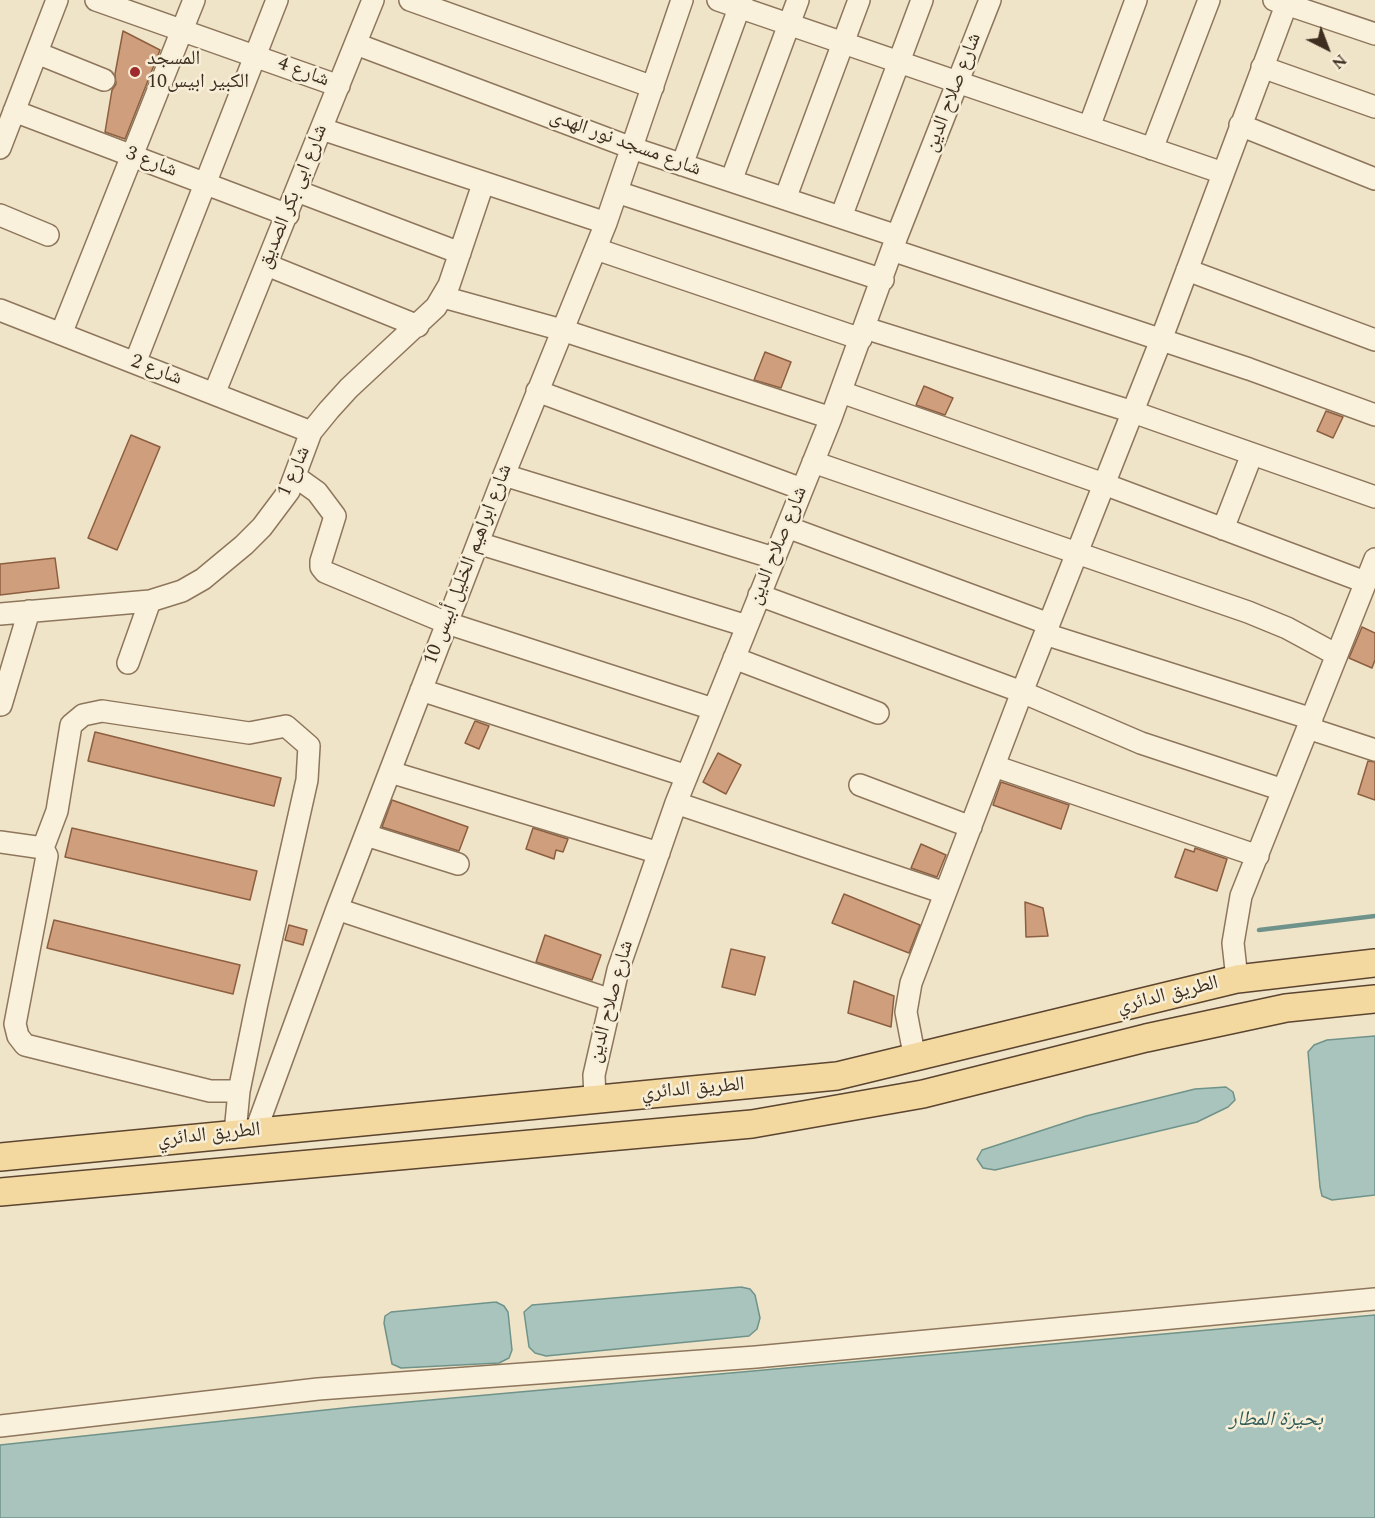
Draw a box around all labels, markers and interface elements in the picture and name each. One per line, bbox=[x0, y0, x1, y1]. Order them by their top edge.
north arrow bbox=[1297, 18, 1357, 78]
street label: شارع صلاح الدين bbox=[920, 30, 988, 156]
place label: المسجد الكبير ابيس10 bbox=[147, 48, 249, 95]
text: N bbox=[1326, 48, 1352, 75]
street label: شارع 4 bbox=[274, 53, 332, 93]
marker: المسجد الكبير ابيس10 bbox=[128, 65, 142, 79]
street label: شارع مسجد نور الهدى bbox=[546, 105, 704, 183]
street label: شارع ابى بكر الصديق bbox=[254, 121, 334, 273]
street label: شارع 3 bbox=[122, 142, 180, 184]
street label: شارع 2 bbox=[127, 350, 185, 392]
street label: شارع 1 bbox=[273, 443, 317, 501]
street label: شارع ابراهيم الخليل أبيس 10 bbox=[420, 461, 518, 669]
street label: شارع صلاح الدين bbox=[744, 483, 814, 609]
street label: شارع صلاح الدين bbox=[584, 938, 640, 1066]
street label: الطريق الدائري bbox=[1115, 972, 1221, 1020]
street label: الطريق الدائري bbox=[640, 1074, 746, 1106]
street label: الطريق الدائري bbox=[156, 1119, 262, 1153]
water label: بحيرة المطار bbox=[1229, 1408, 1323, 1434]

